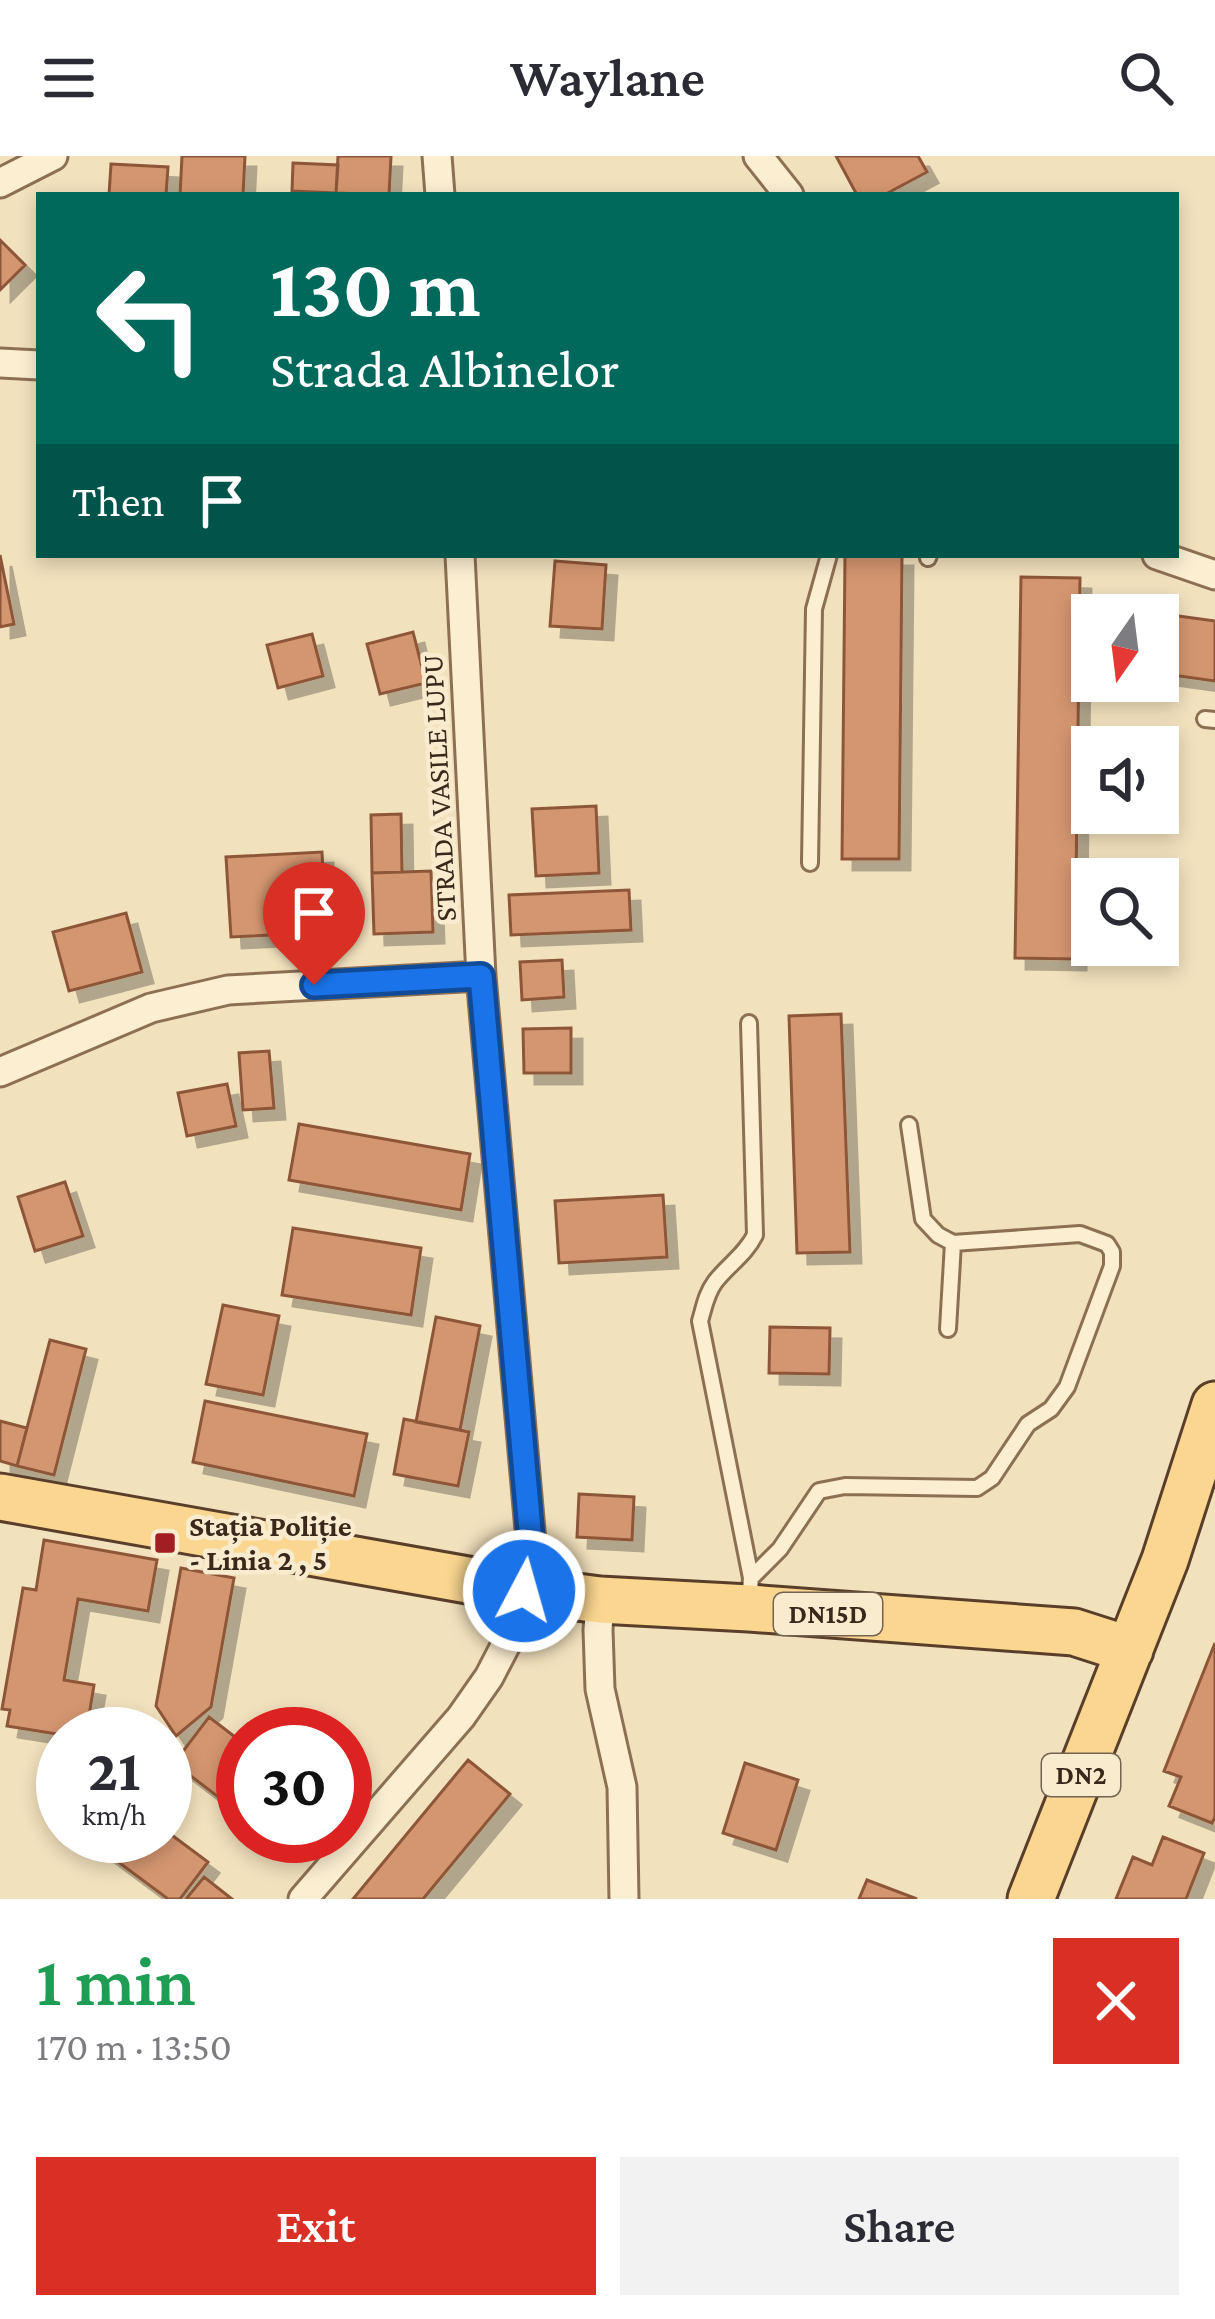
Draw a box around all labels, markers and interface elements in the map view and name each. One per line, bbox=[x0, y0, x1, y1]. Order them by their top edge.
icon: menu bbox=[36, 45, 102, 111]
icon: search bbox=[1113, 45, 1179, 111]
text: Waylane bbox=[510, 48, 705, 108]
icon: left bbox=[72, 240, 228, 396]
text: 130 m bbox=[270, 241, 481, 334]
text: Strada Albinelor bbox=[270, 339, 619, 399]
icon: arrive bbox=[189, 468, 255, 534]
text: Then bbox=[72, 476, 165, 526]
north arrow bbox=[1071, 594, 1179, 702]
map controls bbox=[1071, 594, 1179, 966]
street label: STRADA VASILE LUPU bbox=[415, 654, 462, 922]
button: sound bbox=[1071, 726, 1179, 834]
button: search bbox=[1071, 858, 1179, 966]
pin bbox=[263, 862, 365, 985]
icon: arrive bbox=[281, 880, 347, 946]
place label: Stația Poliție - Linia 2 , 5 bbox=[189, 1509, 352, 1577]
position arrow bbox=[461, 1528, 587, 1654]
marker: Stația Poliție - Linia 2 , 5 bbox=[152, 1530, 178, 1556]
road number: DN15D bbox=[774, 1593, 882, 1635]
speed limit sign: 30 bbox=[216, 1707, 372, 1863]
text: 21 bbox=[87, 1736, 141, 1803]
road number: DN2 bbox=[1042, 1754, 1120, 1796]
text: km/h bbox=[82, 1798, 146, 1831]
button: close bbox=[1053, 1938, 1179, 2064]
text: 1 min bbox=[36, 1940, 196, 2020]
text: 170 m · 13:50 bbox=[36, 2025, 232, 2068]
button: Exit bbox=[36, 2157, 596, 2295]
button: Share bbox=[620, 2157, 1179, 2295]

